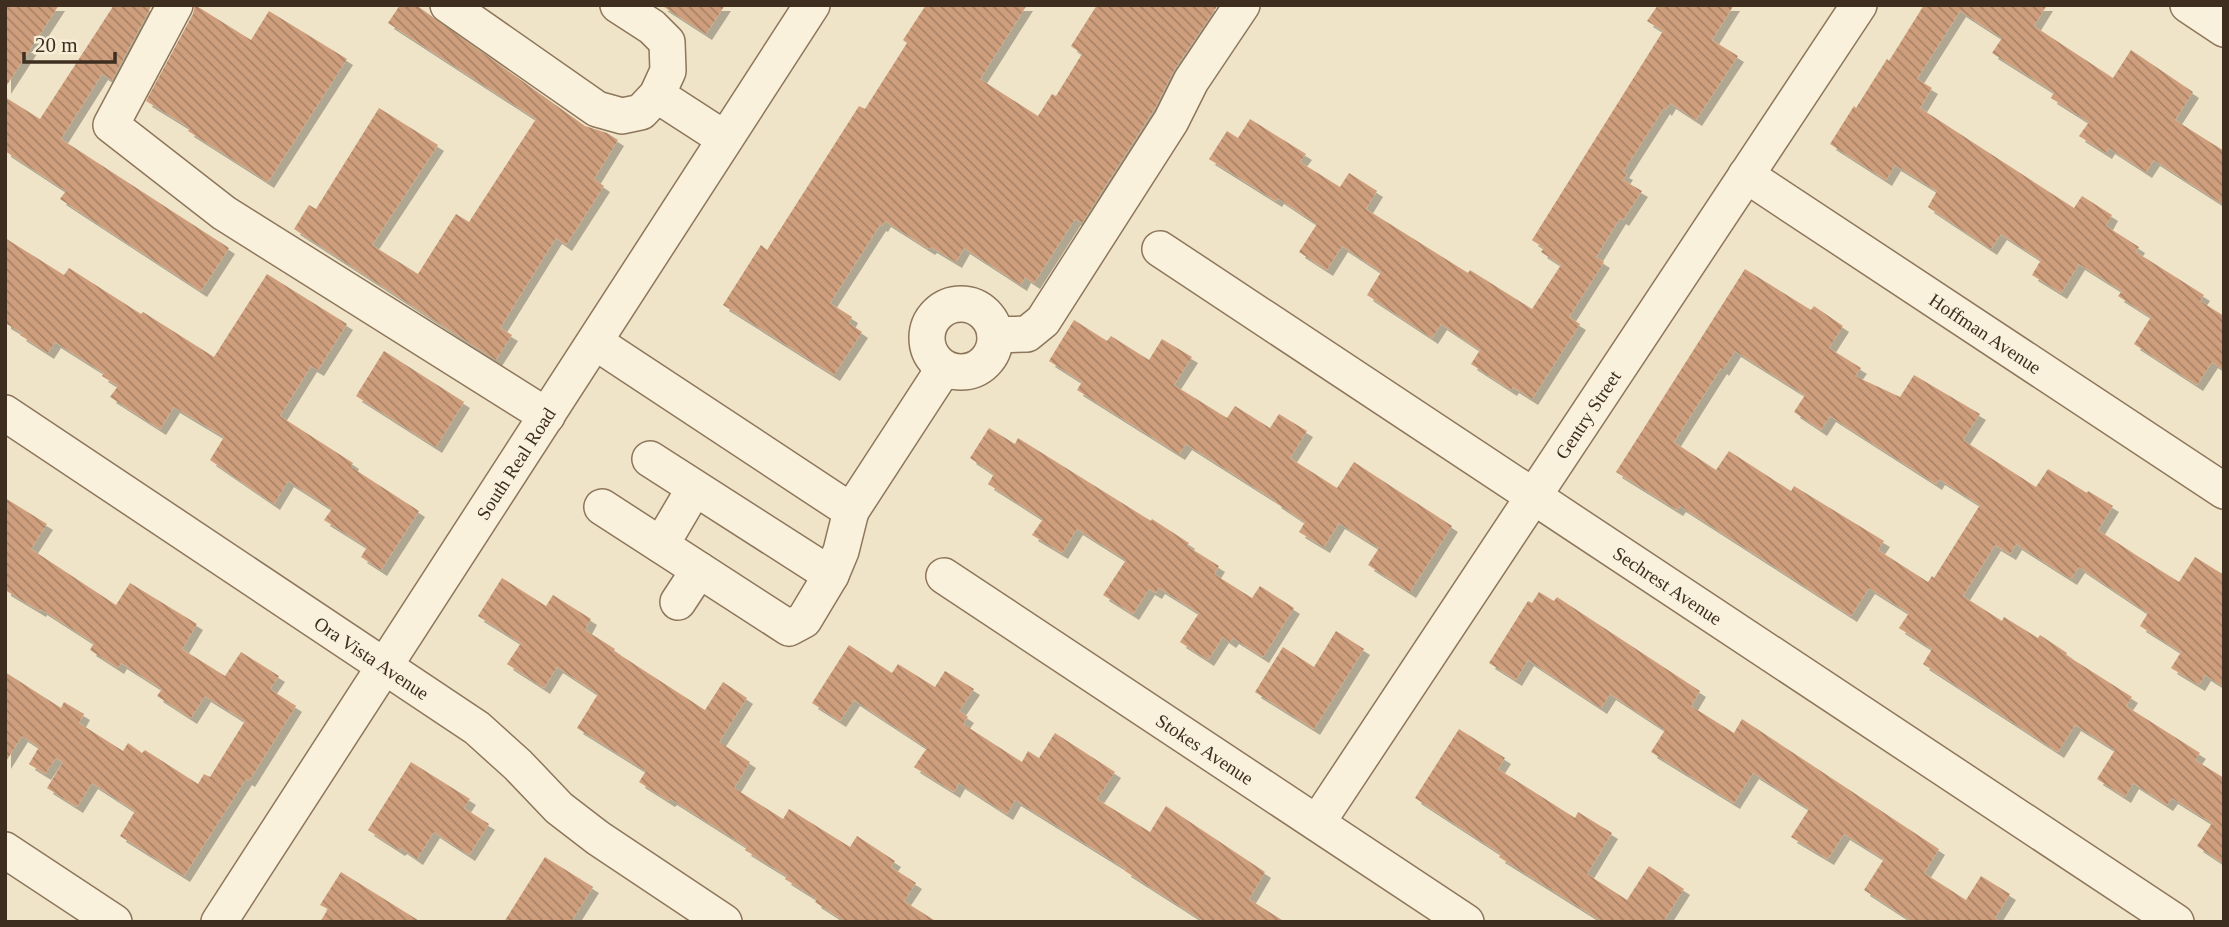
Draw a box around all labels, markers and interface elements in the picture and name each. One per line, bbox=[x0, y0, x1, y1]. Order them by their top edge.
scale bar bbox=[24, 21, 116, 65]
text: 20 m bbox=[35, 33, 78, 57]
street label: Hoffman Avenue bbox=[1926, 289, 2045, 378]
street label: Gentry Street bbox=[1551, 366, 1625, 463]
street label: South Real Road bbox=[472, 403, 560, 523]
street label: Sechrest Avenue bbox=[1609, 542, 1726, 629]
street label: Ora Vista Avenue bbox=[311, 612, 433, 704]
street label: Stokes Avenue bbox=[1152, 709, 1257, 789]

